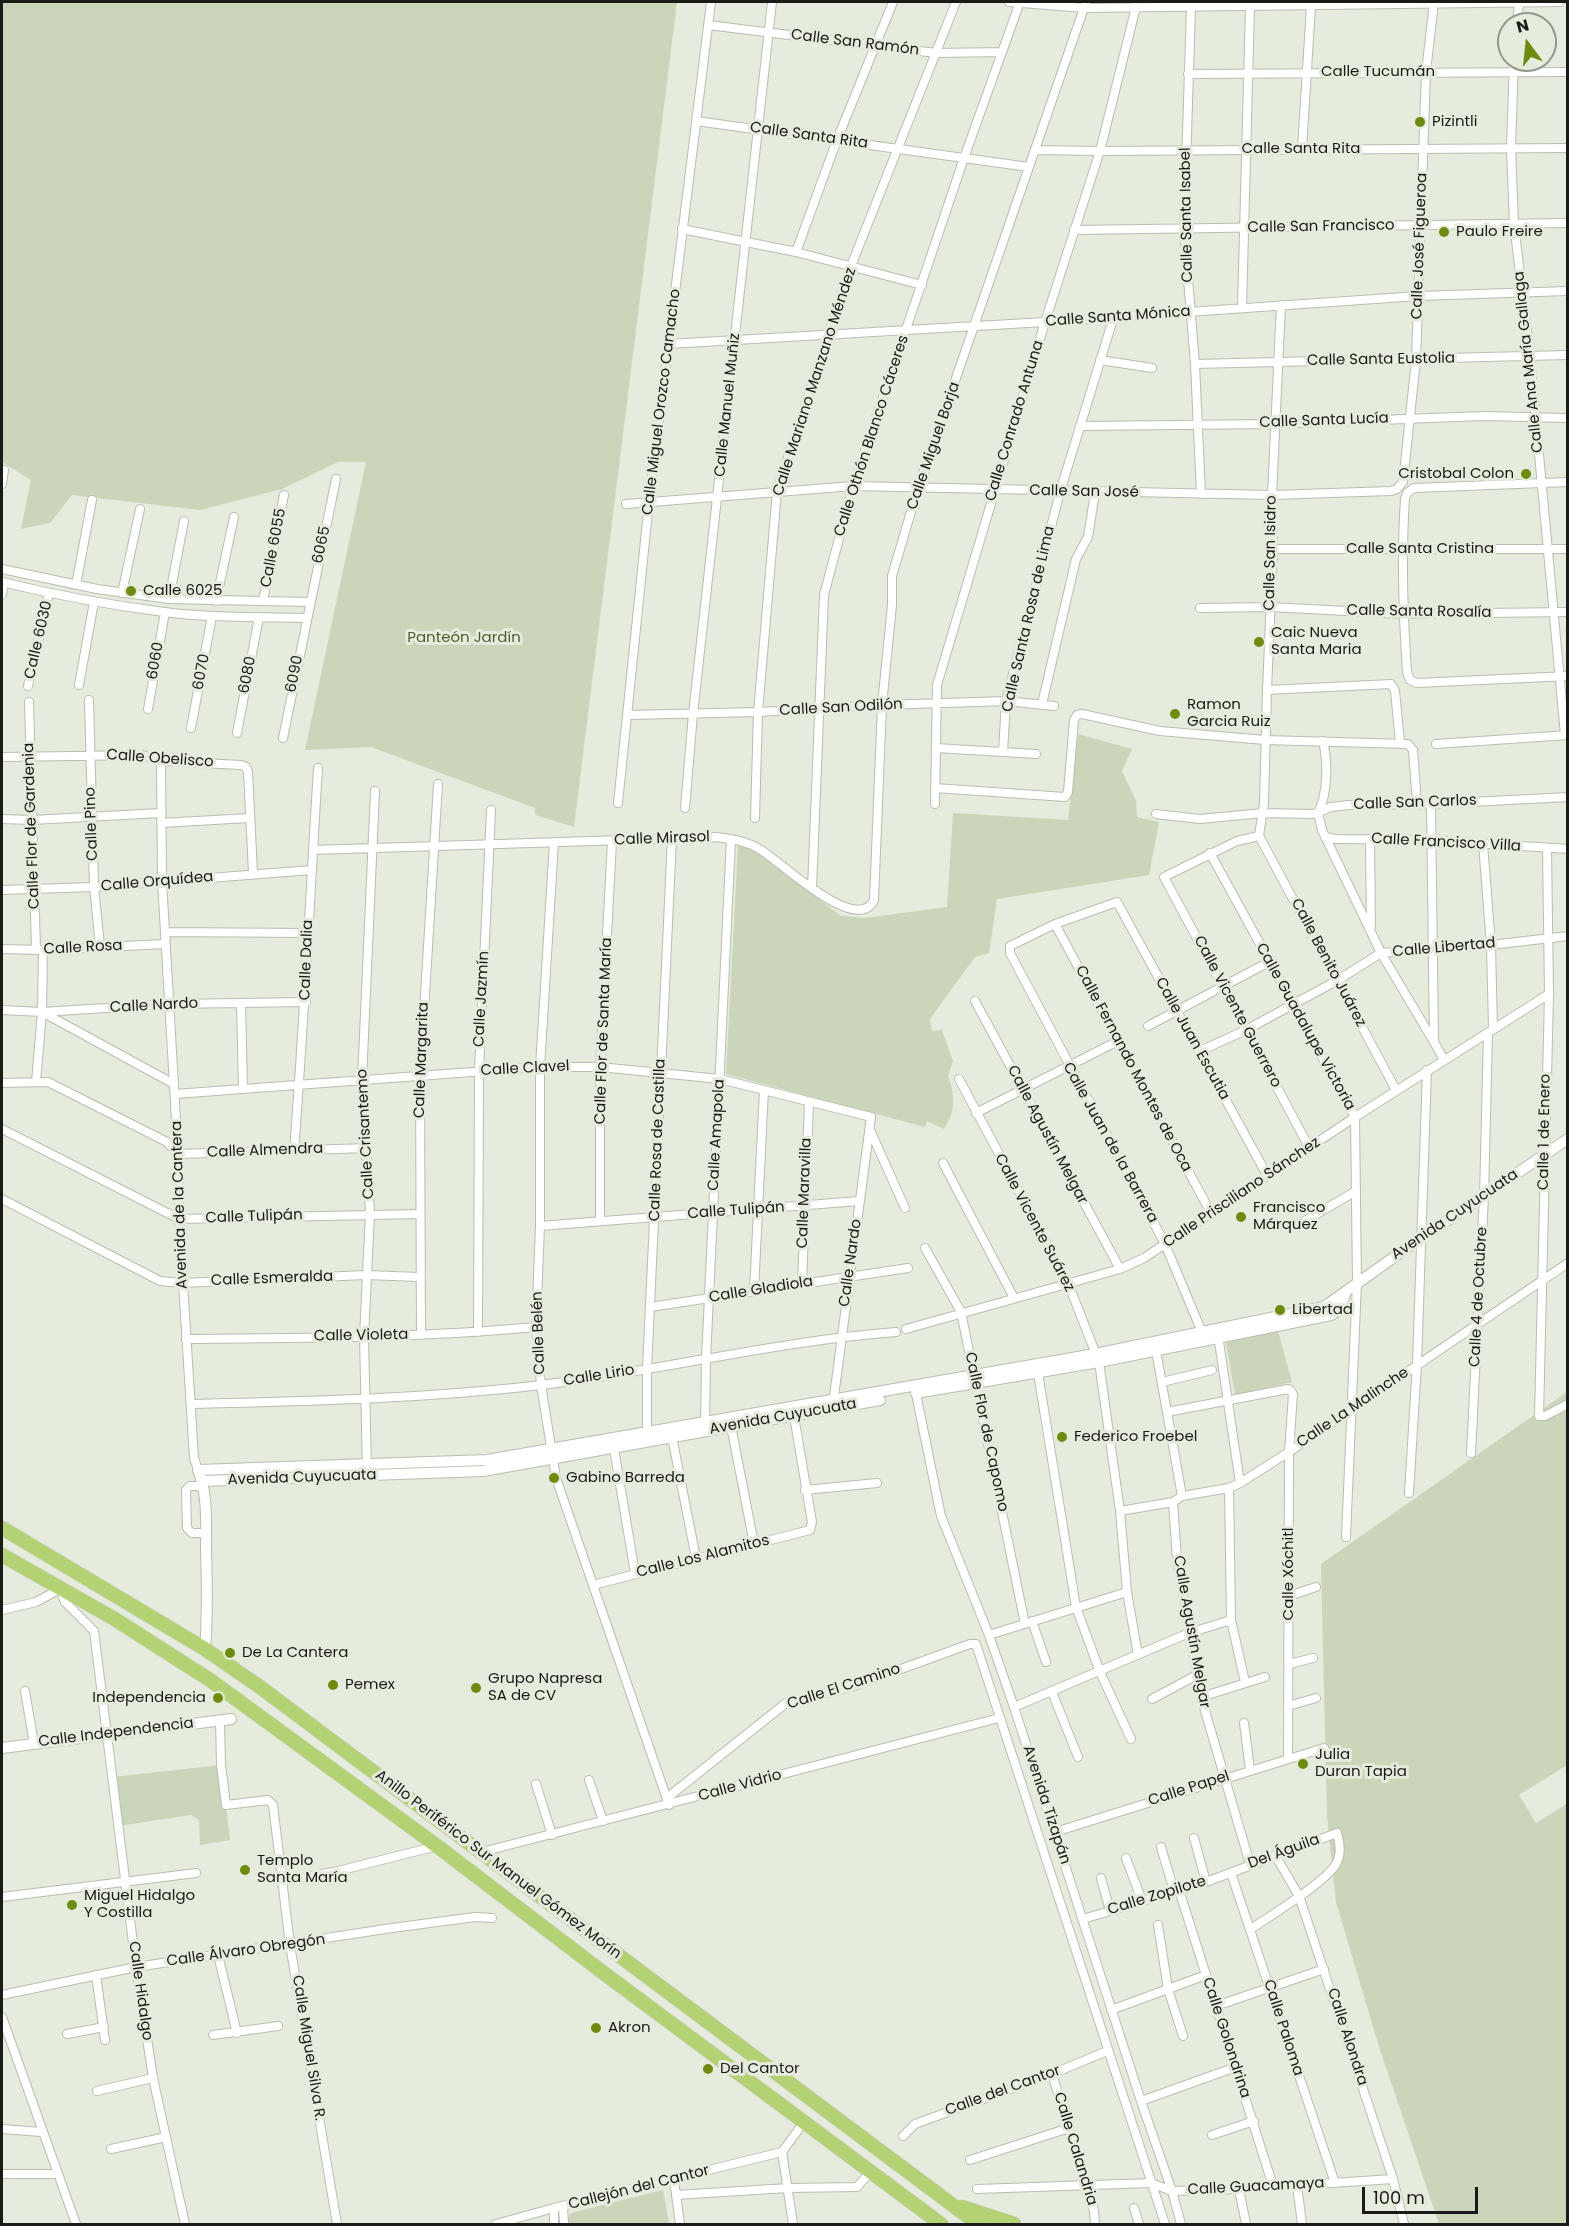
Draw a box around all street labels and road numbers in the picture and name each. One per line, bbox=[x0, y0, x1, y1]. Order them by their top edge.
street label: Calle San Ramón bbox=[790, 26, 920, 60]
street label: Calle Tucumán bbox=[1321, 63, 1435, 81]
street label: Calle Santa Rita bbox=[749, 119, 869, 153]
street label: Calle Santa Rita bbox=[1242, 140, 1360, 158]
street label: Calle Santa Isabel bbox=[1177, 147, 1197, 283]
street label: Calle José Figueroa bbox=[1408, 172, 1432, 320]
street label: Calle San Francisco bbox=[1247, 217, 1395, 237]
street label: Calle Mariano Manzano Méndez bbox=[770, 266, 860, 498]
street label: Calle Ana María Gallaga bbox=[1511, 270, 1547, 454]
street label: Calle Miguel Orozco Camacho bbox=[639, 288, 685, 516]
street label: Calle Santa Mónica bbox=[1045, 303, 1191, 331]
street label: Calle Manuel Muñiz bbox=[712, 332, 744, 478]
street label: Calle Othón Blanco Cáceres bbox=[831, 333, 913, 539]
street label: Calle Conrado Antuna bbox=[982, 338, 1048, 504]
street label: Calle Santa Eustolia bbox=[1307, 350, 1455, 370]
street label: Calle Miguel Borja bbox=[904, 380, 964, 512]
street label: Calle Santa Lucía bbox=[1259, 410, 1389, 432]
street label: Calle San José bbox=[1029, 482, 1139, 502]
street label: Calle San Isidro bbox=[1261, 495, 1281, 611]
street label: Calle 6055 bbox=[258, 507, 290, 589]
street label: Calle Santa Rosa de Lima bbox=[999, 524, 1059, 714]
street label: 6065 bbox=[309, 525, 335, 565]
street label: Calle Santa Cristina bbox=[1346, 540, 1494, 558]
street label: Calle 6030 bbox=[21, 599, 57, 681]
street label: Calle Santa Rosalía bbox=[1346, 602, 1492, 622]
street label: 6060 bbox=[144, 641, 168, 681]
street label: 6070 bbox=[190, 652, 214, 692]
street label: 6090 bbox=[283, 654, 307, 694]
street label: 6080 bbox=[236, 655, 260, 695]
street label: Calle San Odilón bbox=[779, 696, 903, 720]
street label: Calle Flor de Gardenia bbox=[20, 742, 44, 910]
street label: Calle Obelisco bbox=[106, 746, 214, 772]
street label: Calle Pino bbox=[82, 787, 102, 861]
street label: Calle San Carlos bbox=[1353, 792, 1477, 814]
street label: Calle Mirasol bbox=[614, 828, 710, 850]
street label: Calle Francisco Villa bbox=[1371, 830, 1521, 856]
street label: Calle Orquídea bbox=[100, 868, 214, 896]
street label: Calle Benito Juárez bbox=[1287, 896, 1369, 1030]
street label: Calle Dalia bbox=[297, 919, 317, 1001]
street label: Calle Vicente Guerrero bbox=[1189, 933, 1285, 1091]
street label: Calle Libertad bbox=[1392, 935, 1496, 961]
street label: Calle Rosa bbox=[43, 937, 123, 959]
street label: Calle Flor de Santa María bbox=[592, 937, 616, 1125]
street label: Calle Guadalupe Victoria bbox=[1251, 940, 1359, 1114]
street label: Calle Jazmín bbox=[470, 951, 494, 1047]
street label: Calle Fernando Montes de Oca bbox=[1071, 963, 1195, 1175]
street label: Calle Juan Escutia bbox=[1151, 975, 1233, 1103]
street label: Calle Nardo bbox=[109, 995, 199, 1017]
street label: Calle Margarita bbox=[411, 1002, 433, 1118]
street label: Calle Clavel bbox=[480, 1058, 570, 1080]
street label: Calle Rosa de Castilla bbox=[646, 1058, 670, 1222]
street label: Calle Juan de la Barrera bbox=[1058, 1060, 1162, 1226]
street label: Calle Agustín Melgar bbox=[1003, 1063, 1091, 1207]
street label: Calle Crisantemo bbox=[354, 1068, 378, 1200]
street label: Calle 1 de Enero bbox=[1535, 1074, 1555, 1190]
street label: Calle Amapola bbox=[705, 1079, 729, 1191]
street label: Avenida de la Cantera bbox=[168, 1120, 192, 1290]
street label: Calle Prisciliano Sánchez bbox=[1160, 1134, 1324, 1252]
street label: Calle Maravilla bbox=[794, 1137, 816, 1249]
street label: Calle Almendra bbox=[207, 1140, 323, 1162]
street label: Calle Vicente Suárez bbox=[990, 1151, 1078, 1295]
street label: Avenida Cuyucuata bbox=[1388, 1166, 1522, 1264]
street label: Calle Tulipán bbox=[687, 1199, 785, 1223]
street label: Calle Tulipán bbox=[205, 1206, 303, 1228]
street label: Calle Nardo bbox=[836, 1218, 866, 1308]
street label: Calle 4 de Octubre bbox=[1466, 1226, 1492, 1368]
street label: Calle Esmeralda bbox=[211, 1268, 333, 1290]
street label: Calle Gladiola bbox=[708, 1273, 814, 1307]
street label: Calle Belén bbox=[529, 1291, 549, 1375]
street label: Calle Violeta bbox=[314, 1326, 408, 1346]
street label: Calle Flor de Capomo bbox=[960, 1351, 1012, 1513]
street label: Calle Lirio bbox=[562, 1362, 636, 1390]
street label: Calle La Malinche bbox=[1294, 1364, 1412, 1452]
street label: Avenida Cuyucuata bbox=[708, 1395, 858, 1439]
street label: Avenida Cuyucuata bbox=[227, 1466, 377, 1490]
street label: Calle Xóchitl bbox=[1280, 1528, 1298, 1620]
street label: Calle Los Alamitos bbox=[635, 1532, 771, 1582]
street label: Calle Agustín Melgar bbox=[1169, 1554, 1213, 1710]
street label: Calle El Camino bbox=[785, 1660, 903, 1714]
street label: Calle Independencia bbox=[37, 1715, 195, 1751]
street label: Avenida Tizapán bbox=[1018, 1743, 1074, 1867]
street label: Calle Vidrio bbox=[696, 1766, 784, 1806]
street label: Anillo Periférico Sur Manuel Gómez Morín bbox=[371, 1767, 625, 1963]
street label: Calle Papel bbox=[1146, 1767, 1232, 1811]
street label: Del Águila bbox=[1246, 1831, 1322, 1873]
street label: Calle Zopilote bbox=[1106, 1872, 1208, 1920]
street label: Calle Álvaro Obregón bbox=[165, 1931, 327, 1971]
street label: Calle Hidalgo bbox=[124, 1940, 156, 2042]
street label: Calle Miguel Silva R. bbox=[288, 1974, 328, 2122]
street label: Calle Golondrina bbox=[1198, 1975, 1254, 2101]
street label: Calle Paloma bbox=[1259, 1978, 1307, 2078]
street label: Calle Alondra bbox=[1323, 1986, 1371, 2088]
street label: Calle del Cantor bbox=[943, 2062, 1063, 2120]
street label: Calle Calandria bbox=[1049, 2090, 1101, 2208]
street label: Callejón del Cantor bbox=[567, 2162, 711, 2214]
street label: Calle Guacamaya bbox=[1187, 2174, 1325, 2200]

